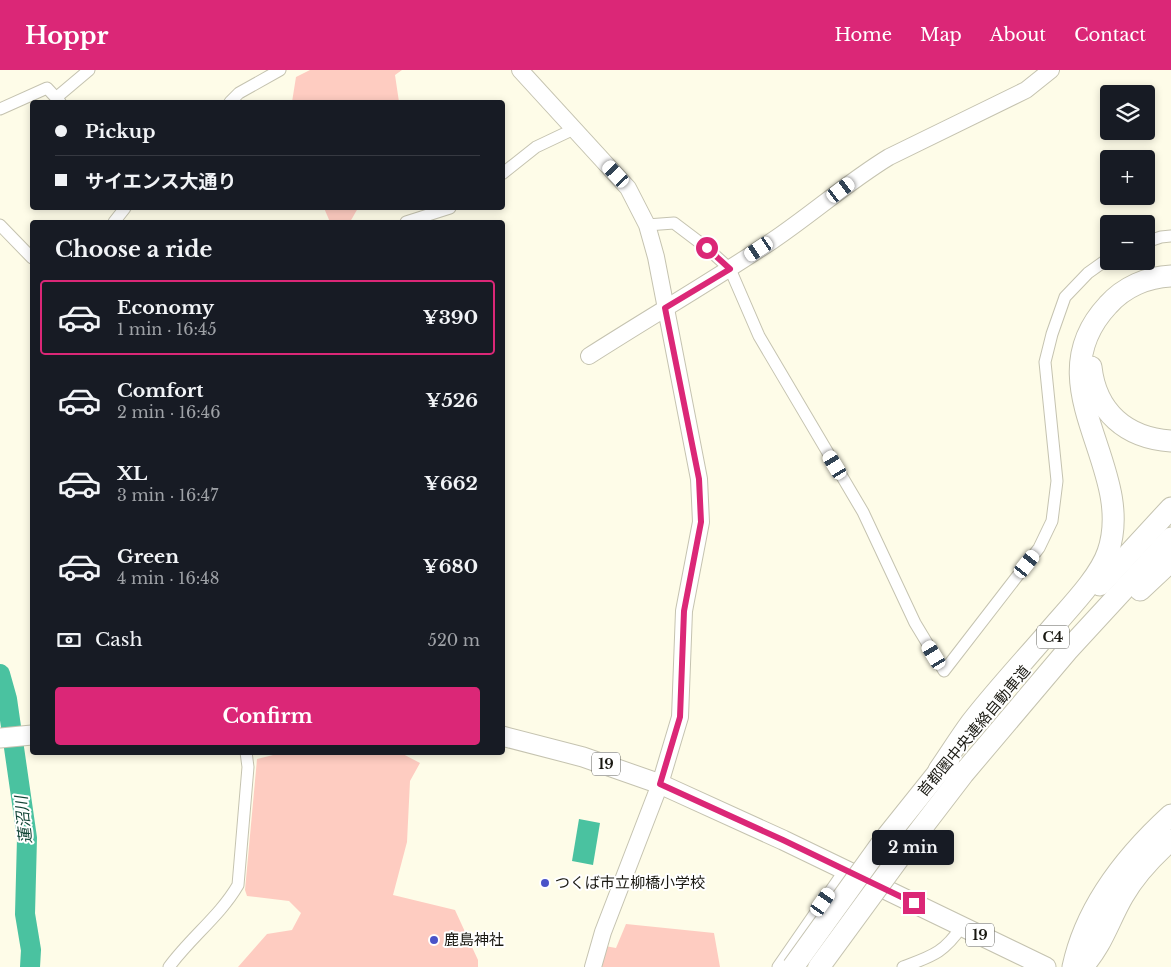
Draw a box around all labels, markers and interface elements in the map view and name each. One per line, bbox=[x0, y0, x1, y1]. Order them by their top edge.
text: Hoppr bbox=[25, 21, 108, 50]
text: Home bbox=[834, 24, 892, 46]
text: Map bbox=[920, 24, 962, 46]
text: About bbox=[990, 24, 1046, 46]
text: Contact bbox=[1074, 24, 1146, 46]
map controls bbox=[1100, 85, 1155, 270]
button: layers bbox=[1100, 85, 1155, 140]
text: Pickup bbox=[85, 120, 156, 143]
button: + bbox=[1100, 150, 1155, 205]
car bbox=[600, 158, 631, 190]
text: サイエンス大通り bbox=[85, 170, 236, 193]
car bbox=[824, 175, 857, 205]
button: − bbox=[1100, 215, 1155, 270]
car bbox=[742, 234, 775, 264]
text: Choose a ride bbox=[55, 236, 212, 263]
route start bbox=[696, 237, 718, 259]
icon: car bbox=[57, 295, 102, 340]
text: Economy bbox=[117, 296, 214, 319]
text: ¥390 bbox=[423, 306, 478, 329]
text: 1 min · 16:45 bbox=[117, 319, 217, 339]
icon: car bbox=[57, 378, 102, 423]
text: Comfort bbox=[117, 379, 204, 402]
text: ¥526 bbox=[425, 389, 478, 412]
text: 2 min · 16:46 bbox=[117, 402, 220, 422]
car bbox=[820, 448, 849, 482]
icon: car bbox=[57, 461, 102, 506]
text: XL bbox=[117, 462, 147, 485]
text: ¥662 bbox=[424, 472, 478, 495]
text: 3 min · 16:47 bbox=[117, 485, 218, 505]
icon: car bbox=[57, 544, 102, 589]
text: Green bbox=[117, 545, 179, 568]
car bbox=[1011, 548, 1042, 580]
text: ¥680 bbox=[423, 555, 478, 578]
text: 4 min · 16:48 bbox=[117, 568, 219, 588]
icon: cash bbox=[55, 626, 83, 654]
road number: C4 bbox=[1037, 626, 1069, 648]
text: Cash bbox=[95, 628, 142, 651]
text: 520 m bbox=[428, 630, 480, 650]
car bbox=[919, 638, 948, 672]
street label: 首都圏中央連絡自動車道 bbox=[913, 661, 1034, 800]
button: Confirm bbox=[55, 687, 480, 745]
road number: 19 bbox=[592, 752, 620, 776]
water label: 蓮沼川 bbox=[10, 793, 35, 845]
callout: 2 min bbox=[873, 830, 955, 866]
text: 2 min bbox=[888, 837, 938, 857]
place label: つくば市立柳橋小学校 bbox=[555, 873, 705, 892]
marker: つくば市立柳橋小学校 bbox=[539, 877, 551, 889]
car bbox=[808, 885, 837, 919]
route end bbox=[903, 892, 925, 914]
road number: 19 bbox=[966, 924, 994, 946]
place label: 鹿島神社 bbox=[444, 930, 504, 949]
marker: 鹿島神社 bbox=[428, 934, 440, 946]

